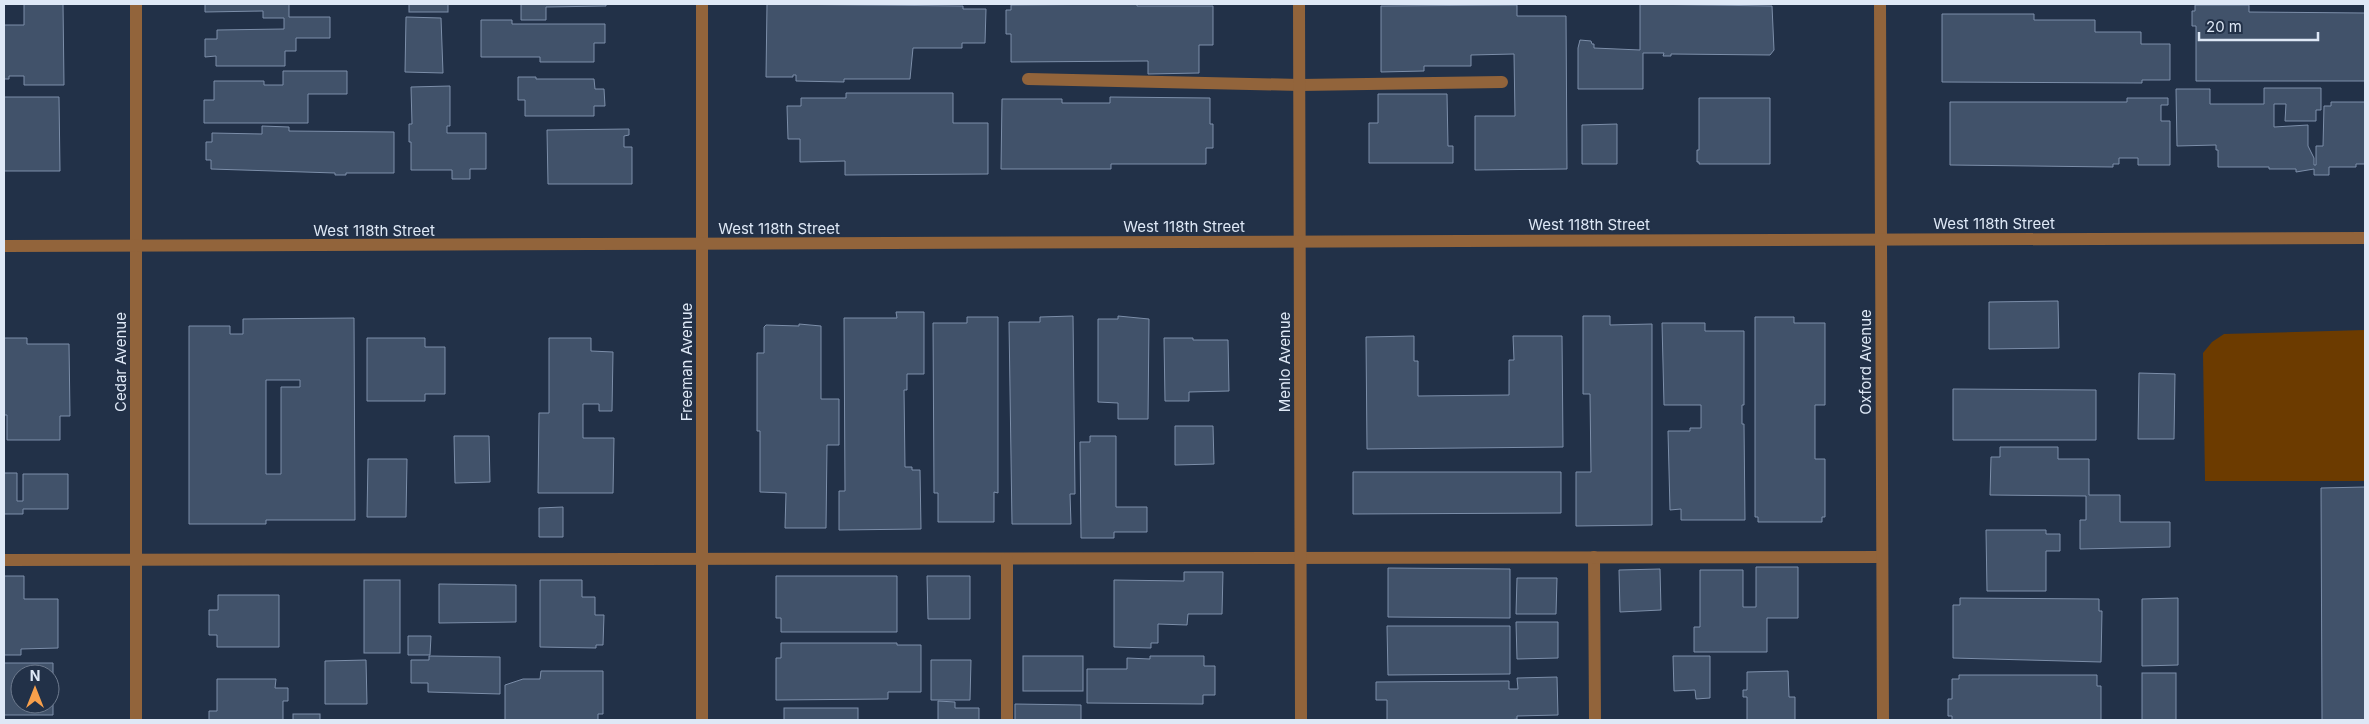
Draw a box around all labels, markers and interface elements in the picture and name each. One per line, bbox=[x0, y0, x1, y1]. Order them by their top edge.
scale bar bbox=[2199, 10, 2318, 42]
text: 20 m bbox=[2206, 17, 2242, 36]
street label: West 118th Street bbox=[1933, 214, 2055, 233]
street label: West 118th Street bbox=[1528, 215, 1650, 234]
street label: West 118th Street bbox=[1123, 217, 1245, 236]
street label: West 118th Street bbox=[718, 219, 840, 238]
street label: West 118th Street bbox=[313, 221, 435, 240]
street label: Freeman Avenue bbox=[677, 303, 696, 421]
street label: Oxford Avenue bbox=[1856, 309, 1875, 415]
street label: Cedar Avenue bbox=[111, 312, 130, 412]
street label: Menlo Avenue bbox=[1275, 312, 1294, 412]
north arrow bbox=[10, 664, 60, 714]
text: N bbox=[30, 667, 40, 684]

